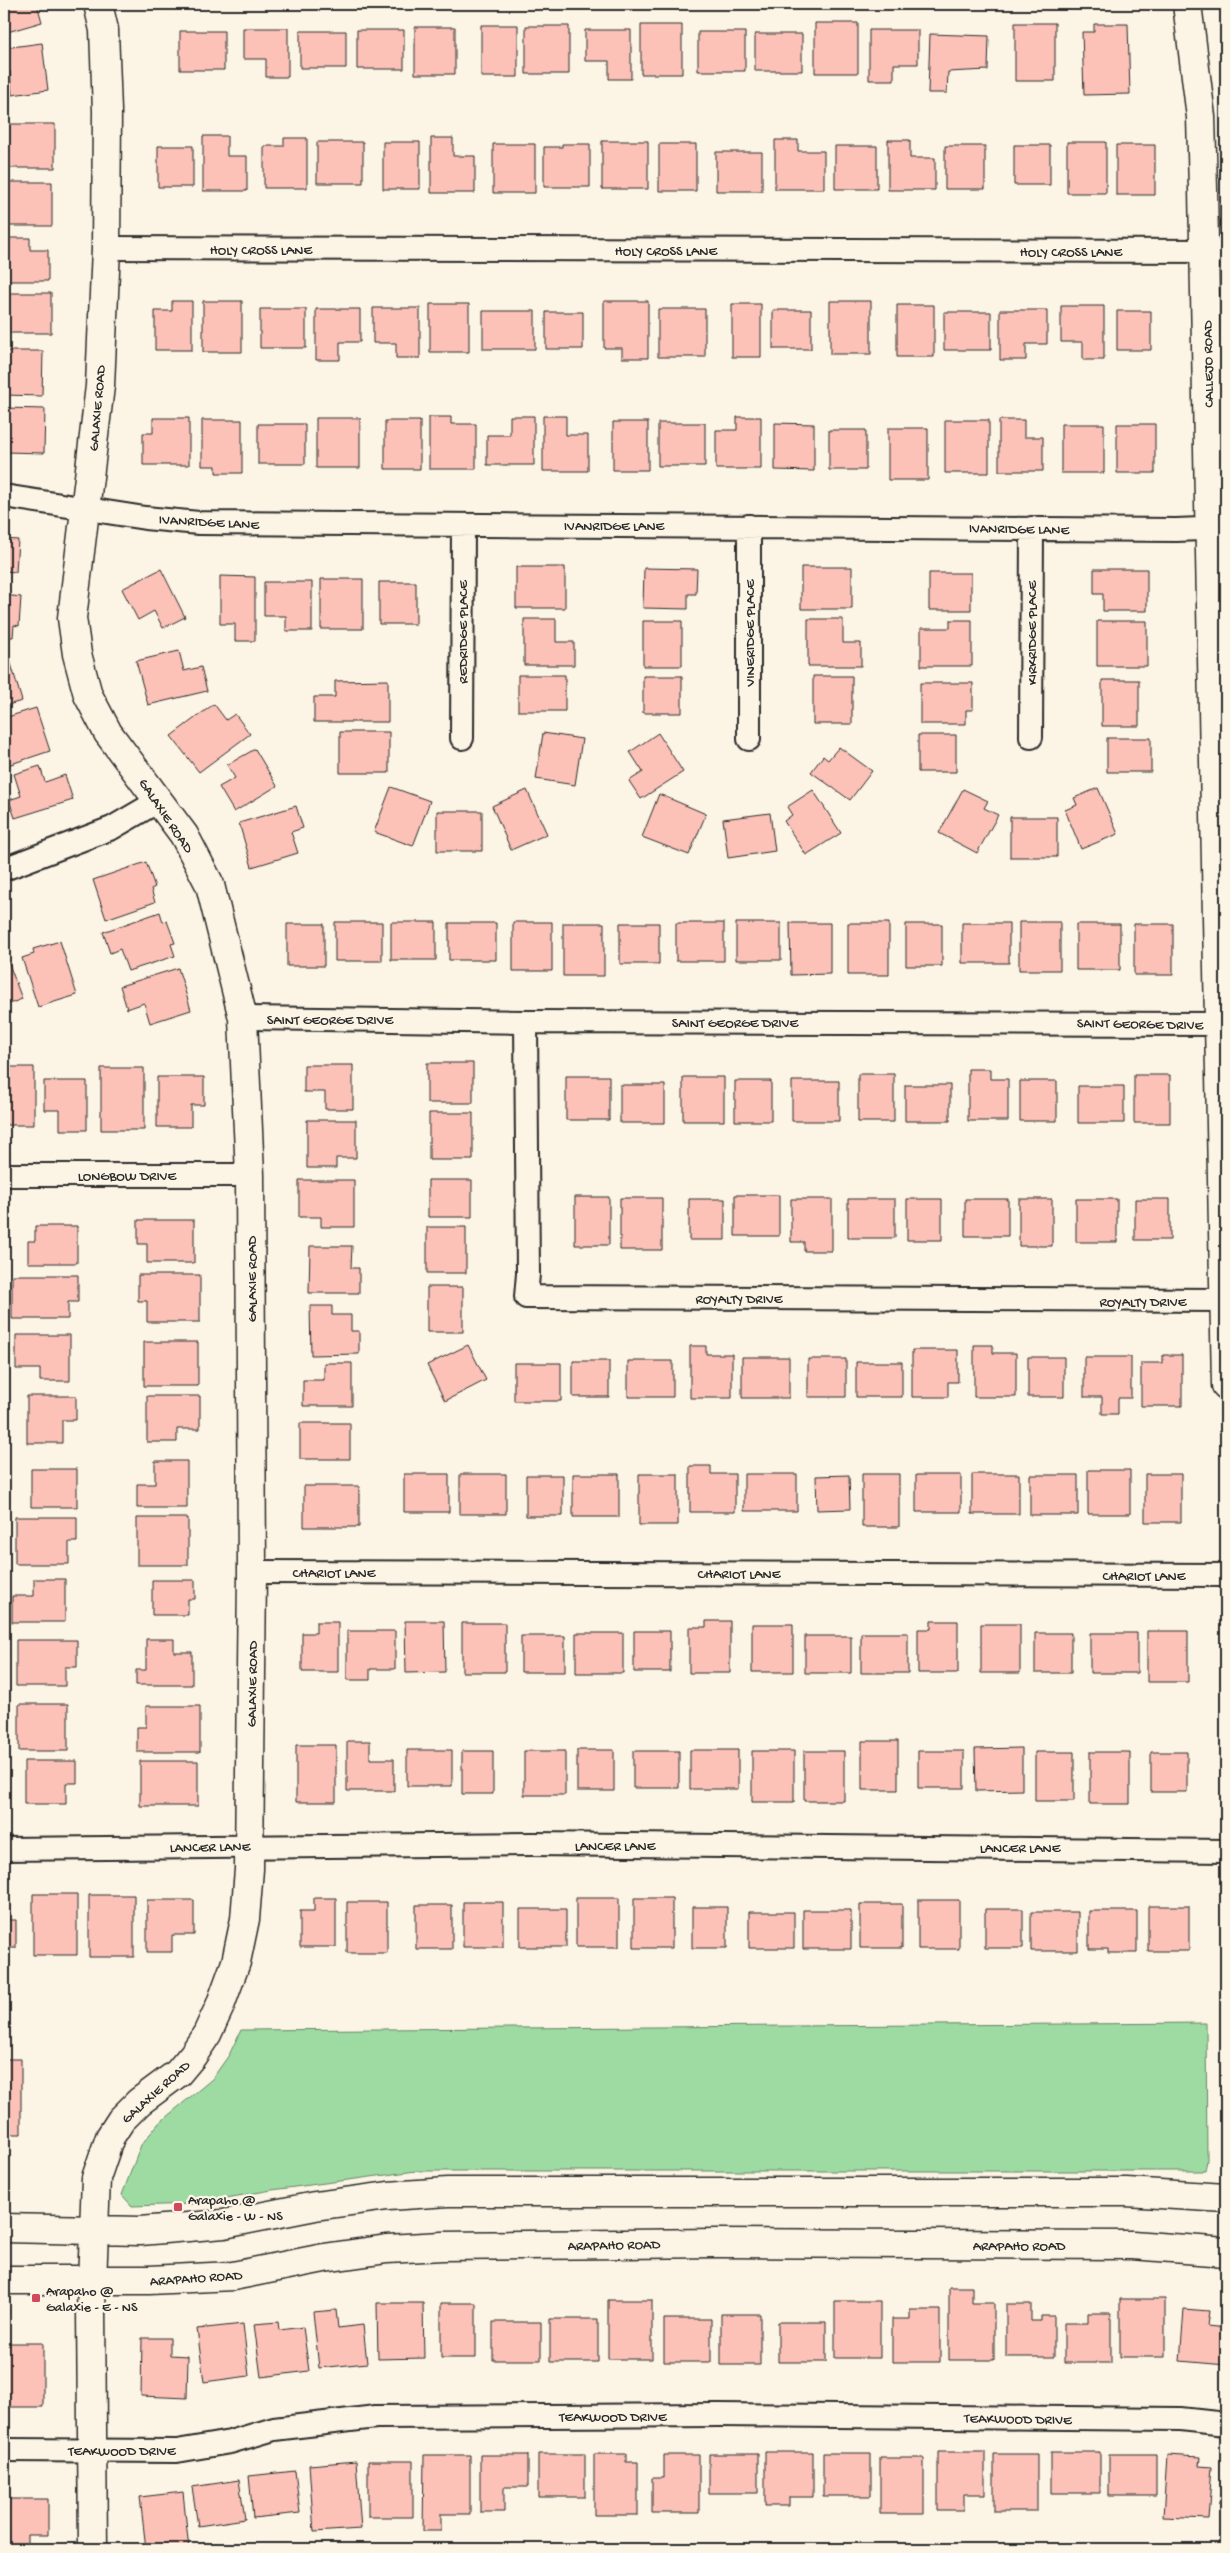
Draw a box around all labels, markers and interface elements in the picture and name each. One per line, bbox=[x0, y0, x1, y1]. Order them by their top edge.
street label: HOLY CROSS LANE bbox=[210, 243, 313, 260]
street label: HOLY CROSS LANE bbox=[615, 244, 718, 261]
street label: HOLY CROSS LANE bbox=[1020, 245, 1123, 262]
street label: CALLEJO ROAD bbox=[1200, 319, 1219, 408]
street label: GALAXIE ROAD bbox=[86, 364, 111, 452]
street label: IVANRIDGE LANE bbox=[158, 512, 261, 535]
street label: IVANRIDGE LANE bbox=[564, 519, 666, 536]
street label: IVANRIDGE LANE bbox=[969, 521, 1071, 540]
street label: VINERIDGE PLACE bbox=[743, 578, 760, 688]
street label: REDRIDGE PLACE bbox=[456, 579, 473, 684]
street label: KIRKRIDGE PLACE bbox=[1025, 580, 1042, 685]
street label: GALAXIE ROAD bbox=[134, 776, 197, 858]
street label: SAINT GEORGE DRIVE bbox=[267, 1013, 395, 1030]
street label: SAINT GEORGE DRIVE bbox=[672, 1016, 800, 1033]
street label: SAINT GEORGE DRIVE bbox=[1077, 1016, 1205, 1035]
street label: LONGBOW DRIVE bbox=[78, 1169, 178, 1186]
street label: GALAXIE ROAD bbox=[245, 1235, 262, 1322]
street label: ROYALTY DRIVE bbox=[695, 1292, 784, 1309]
street label: ROYALTY DRIVE bbox=[1099, 1295, 1188, 1312]
street label: CHARIOT LANE bbox=[293, 1566, 377, 1583]
street label: CHARIOT LANE bbox=[698, 1567, 782, 1584]
street label: CHARIOT LANE bbox=[1103, 1569, 1187, 1586]
street label: GALAXIE ROAD bbox=[244, 1640, 263, 1727]
street label: LANCER LANE bbox=[170, 1839, 252, 1858]
street label: LANCER LANE bbox=[575, 1839, 657, 1856]
street label: LANCER LANE bbox=[980, 1841, 1062, 1858]
street label: GALAXIE ROAD bbox=[119, 2057, 195, 2128]
place label: Arapaho @ Galaxie - W - NS bbox=[188, 2193, 283, 2226]
marker: Arapaho @ Galaxie - W - NS bbox=[172, 2201, 184, 2213]
street label: ARAPAHO ROAD bbox=[568, 2237, 661, 2256]
street label: ARAPAHO ROAD bbox=[973, 2239, 1066, 2256]
street label: ARAPAHO ROAD bbox=[149, 2268, 244, 2291]
place label: Arapaho @ Galaxie - E - NS bbox=[46, 2284, 138, 2317]
marker: Arapaho @ Galaxie - E - NS bbox=[30, 2292, 42, 2304]
street label: TEAKWOOD DRIVE bbox=[558, 2410, 668, 2427]
street label: TEAKWOOD DRIVE bbox=[963, 2411, 1073, 2430]
street label: TEAKWOOD DRIVE bbox=[67, 2444, 177, 2461]

